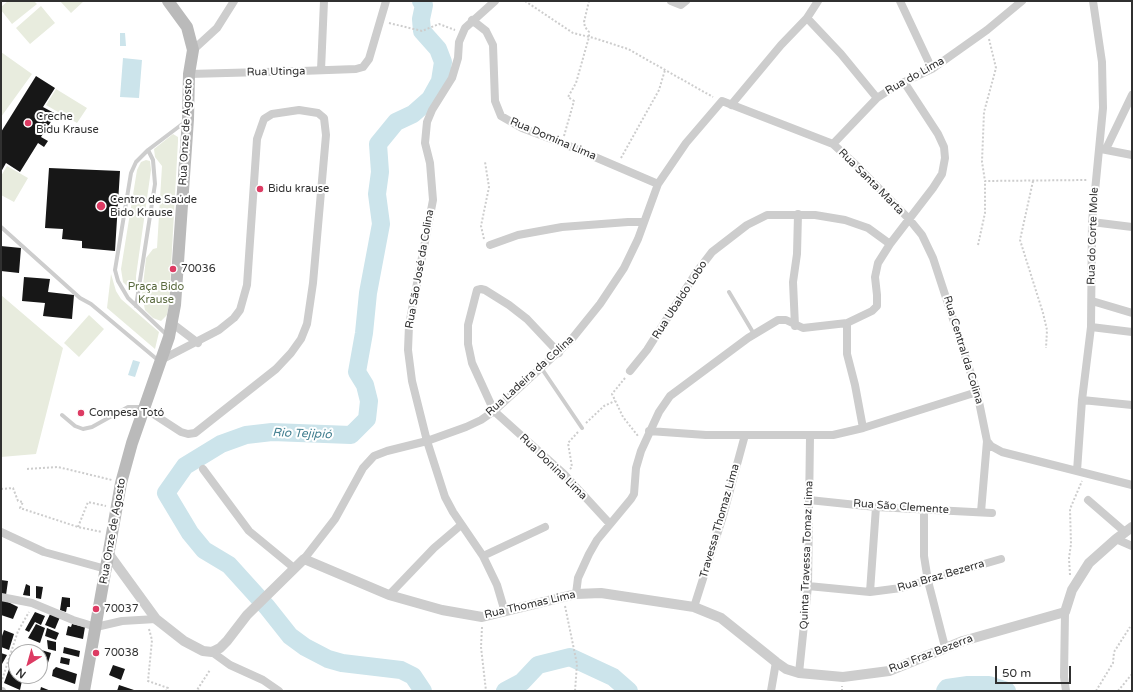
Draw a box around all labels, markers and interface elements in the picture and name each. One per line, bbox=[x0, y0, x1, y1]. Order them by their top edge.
street label: Rua do Lima bbox=[883, 54, 947, 98]
street label: Rua Utinga bbox=[247, 65, 305, 79]
street label: Rua Onze de Agosto bbox=[177, 78, 195, 186]
place label: Creche Bidu Krause bbox=[36, 110, 99, 136]
street label: Rua Domina Lima bbox=[508, 115, 598, 163]
marker: Creche Bidu Krause bbox=[23, 118, 33, 128]
street label: Rua Santa Marta bbox=[835, 146, 907, 218]
place label: Bidu krause bbox=[268, 182, 329, 196]
marker: Bidu krause bbox=[255, 184, 265, 194]
street label: Rua do Corte Mole bbox=[1085, 187, 1101, 285]
place label: Centro de Saúde Bido Krause bbox=[110, 193, 197, 219]
marker: Centro de Saúde Bido Krause bbox=[95, 200, 107, 212]
street label: Rua São José da Colina bbox=[403, 208, 437, 330]
street label: Rua Ubaldo Lobo bbox=[650, 258, 710, 342]
place label: 70036 bbox=[181, 262, 216, 276]
marker: 70036 bbox=[168, 264, 178, 274]
park label: Praça Bido Krause bbox=[128, 280, 184, 306]
street label: Rua Central da Colina bbox=[940, 294, 986, 406]
street label: Rua Ladeira da Colina bbox=[483, 333, 577, 419]
place label: Compesa Totó bbox=[89, 406, 164, 420]
marker: Compesa Totó bbox=[76, 408, 86, 418]
water label: Rio Tejipió bbox=[272, 426, 332, 442]
street label: Rua Donina Lima bbox=[516, 431, 590, 503]
street label: Travessa Thomaz Lima bbox=[697, 463, 743, 579]
street label: Rua Onze de Agosto bbox=[97, 477, 129, 585]
street label: Quinta Travessa Tomaz Lima bbox=[798, 480, 816, 630]
street label: Rua São Clemente bbox=[853, 497, 949, 517]
street label: Rua Braz Bezerra bbox=[896, 557, 986, 595]
street label: Rua Thomas Lima bbox=[483, 588, 577, 622]
place label: 70037 bbox=[104, 602, 139, 616]
marker: 70037 bbox=[91, 604, 101, 614]
street label: Rua Fraz Bezerra bbox=[887, 632, 975, 676]
north arrow bbox=[8, 644, 48, 684]
place label: 70038 bbox=[104, 646, 139, 660]
marker: 70038 bbox=[91, 648, 101, 658]
scale bar bbox=[997, 658, 1073, 684]
text: N bbox=[14, 665, 29, 681]
text: 50 m bbox=[1002, 666, 1031, 680]

